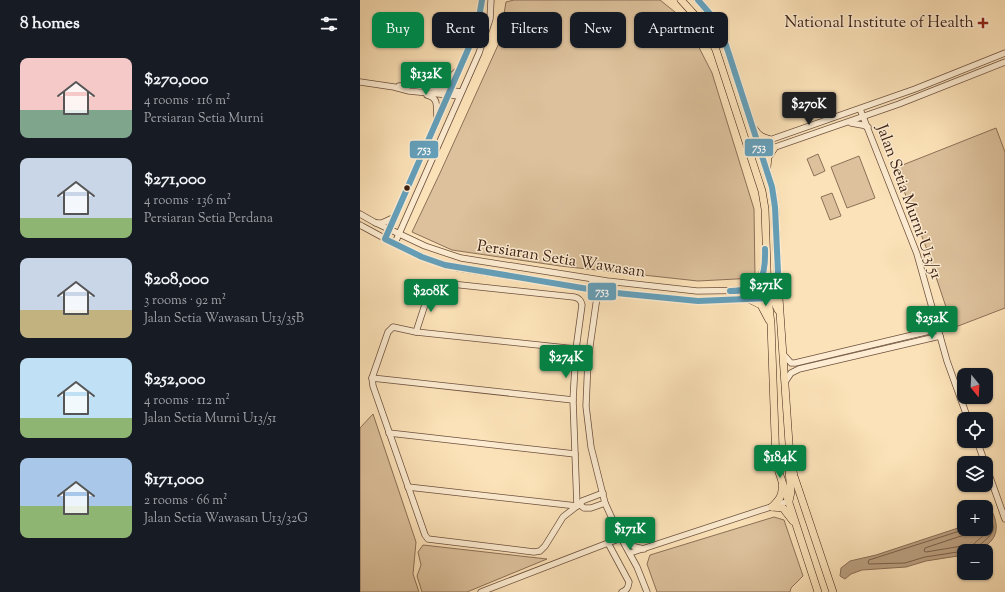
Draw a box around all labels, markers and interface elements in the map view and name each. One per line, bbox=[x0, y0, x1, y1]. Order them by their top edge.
text: 8 homes bbox=[20, 12, 80, 36]
chip: Buy bbox=[372, 12, 424, 48]
chip: Rent bbox=[432, 12, 489, 48]
chip: Filters bbox=[497, 12, 562, 48]
chip: New bbox=[570, 12, 626, 48]
chip: Apartment bbox=[634, 12, 728, 48]
place label: National Institute of Health bbox=[784, 12, 975, 35]
icon: filters bbox=[318, 13, 340, 35]
marker: National Institute of Health bbox=[977, 17, 989, 29]
pin: $132K bbox=[398, 62, 454, 96]
text: $132K bbox=[410, 66, 442, 84]
text: $270,000 bbox=[144, 68, 208, 92]
icon: home bbox=[52, 74, 100, 122]
text: 4 rooms · 116 m² bbox=[144, 92, 230, 110]
pin: $270K bbox=[781, 92, 837, 126]
text: $270K bbox=[791, 96, 827, 114]
text: Persiaran Setia Murni bbox=[144, 110, 264, 128]
street label: Jalan Setia Murni U13/51 bbox=[869, 121, 947, 283]
line badge: 753 bbox=[744, 138, 774, 157]
line badge: 753 bbox=[409, 140, 439, 159]
text: 753 bbox=[752, 140, 766, 156]
text: 753 bbox=[417, 142, 431, 158]
text: $271,000 bbox=[144, 168, 206, 192]
icon: home bbox=[52, 174, 100, 222]
unlabelled marker bbox=[402, 183, 412, 193]
text: 4 rooms · 136 m² bbox=[144, 192, 231, 210]
text: Persiaran Setia Perdana bbox=[144, 210, 273, 228]
street label: Persiaran Setia Wawasan bbox=[475, 235, 647, 285]
text: $208,000 bbox=[144, 268, 209, 292]
pin: $271K bbox=[738, 273, 794, 307]
icon: home bbox=[52, 274, 100, 322]
text: $271K bbox=[749, 277, 783, 295]
pin: $208K bbox=[403, 279, 459, 313]
line badge: 753 bbox=[587, 282, 617, 301]
text: $208K bbox=[413, 283, 449, 301]
text: 753 bbox=[595, 284, 609, 300]
text: 3 rooms · 92 m² bbox=[144, 292, 226, 310]
pin: $252K bbox=[904, 306, 960, 340]
text: Jalan Setia Wawasan U13/35B bbox=[144, 310, 304, 328]
text: $252K bbox=[916, 310, 948, 328]
pin: $274K bbox=[538, 345, 594, 379]
text: $274K bbox=[549, 349, 583, 367]
text: $252,000 bbox=[144, 368, 206, 392]
north arrow bbox=[957, 368, 993, 404]
map controls bbox=[957, 368, 993, 580]
icon: home bbox=[52, 374, 100, 422]
text: 4 rooms · 112 m² bbox=[144, 392, 230, 410]
text: Jalan Setia Murni U13/51 bbox=[144, 410, 276, 428]
button: locate bbox=[957, 412, 993, 448]
pin: $184K bbox=[752, 445, 808, 479]
text: $184K bbox=[763, 449, 797, 467]
button: layers bbox=[957, 456, 993, 492]
text: $171,000 bbox=[144, 468, 204, 492]
icon: home bbox=[52, 474, 100, 522]
text: 2 rooms · 66 m² bbox=[144, 492, 227, 510]
button: + bbox=[957, 500, 993, 536]
text: Jalan Setia Wawasan U13/32G bbox=[144, 510, 308, 528]
pin: $171K bbox=[602, 517, 658, 551]
text: $171K bbox=[614, 521, 646, 539]
button: − bbox=[957, 544, 993, 580]

